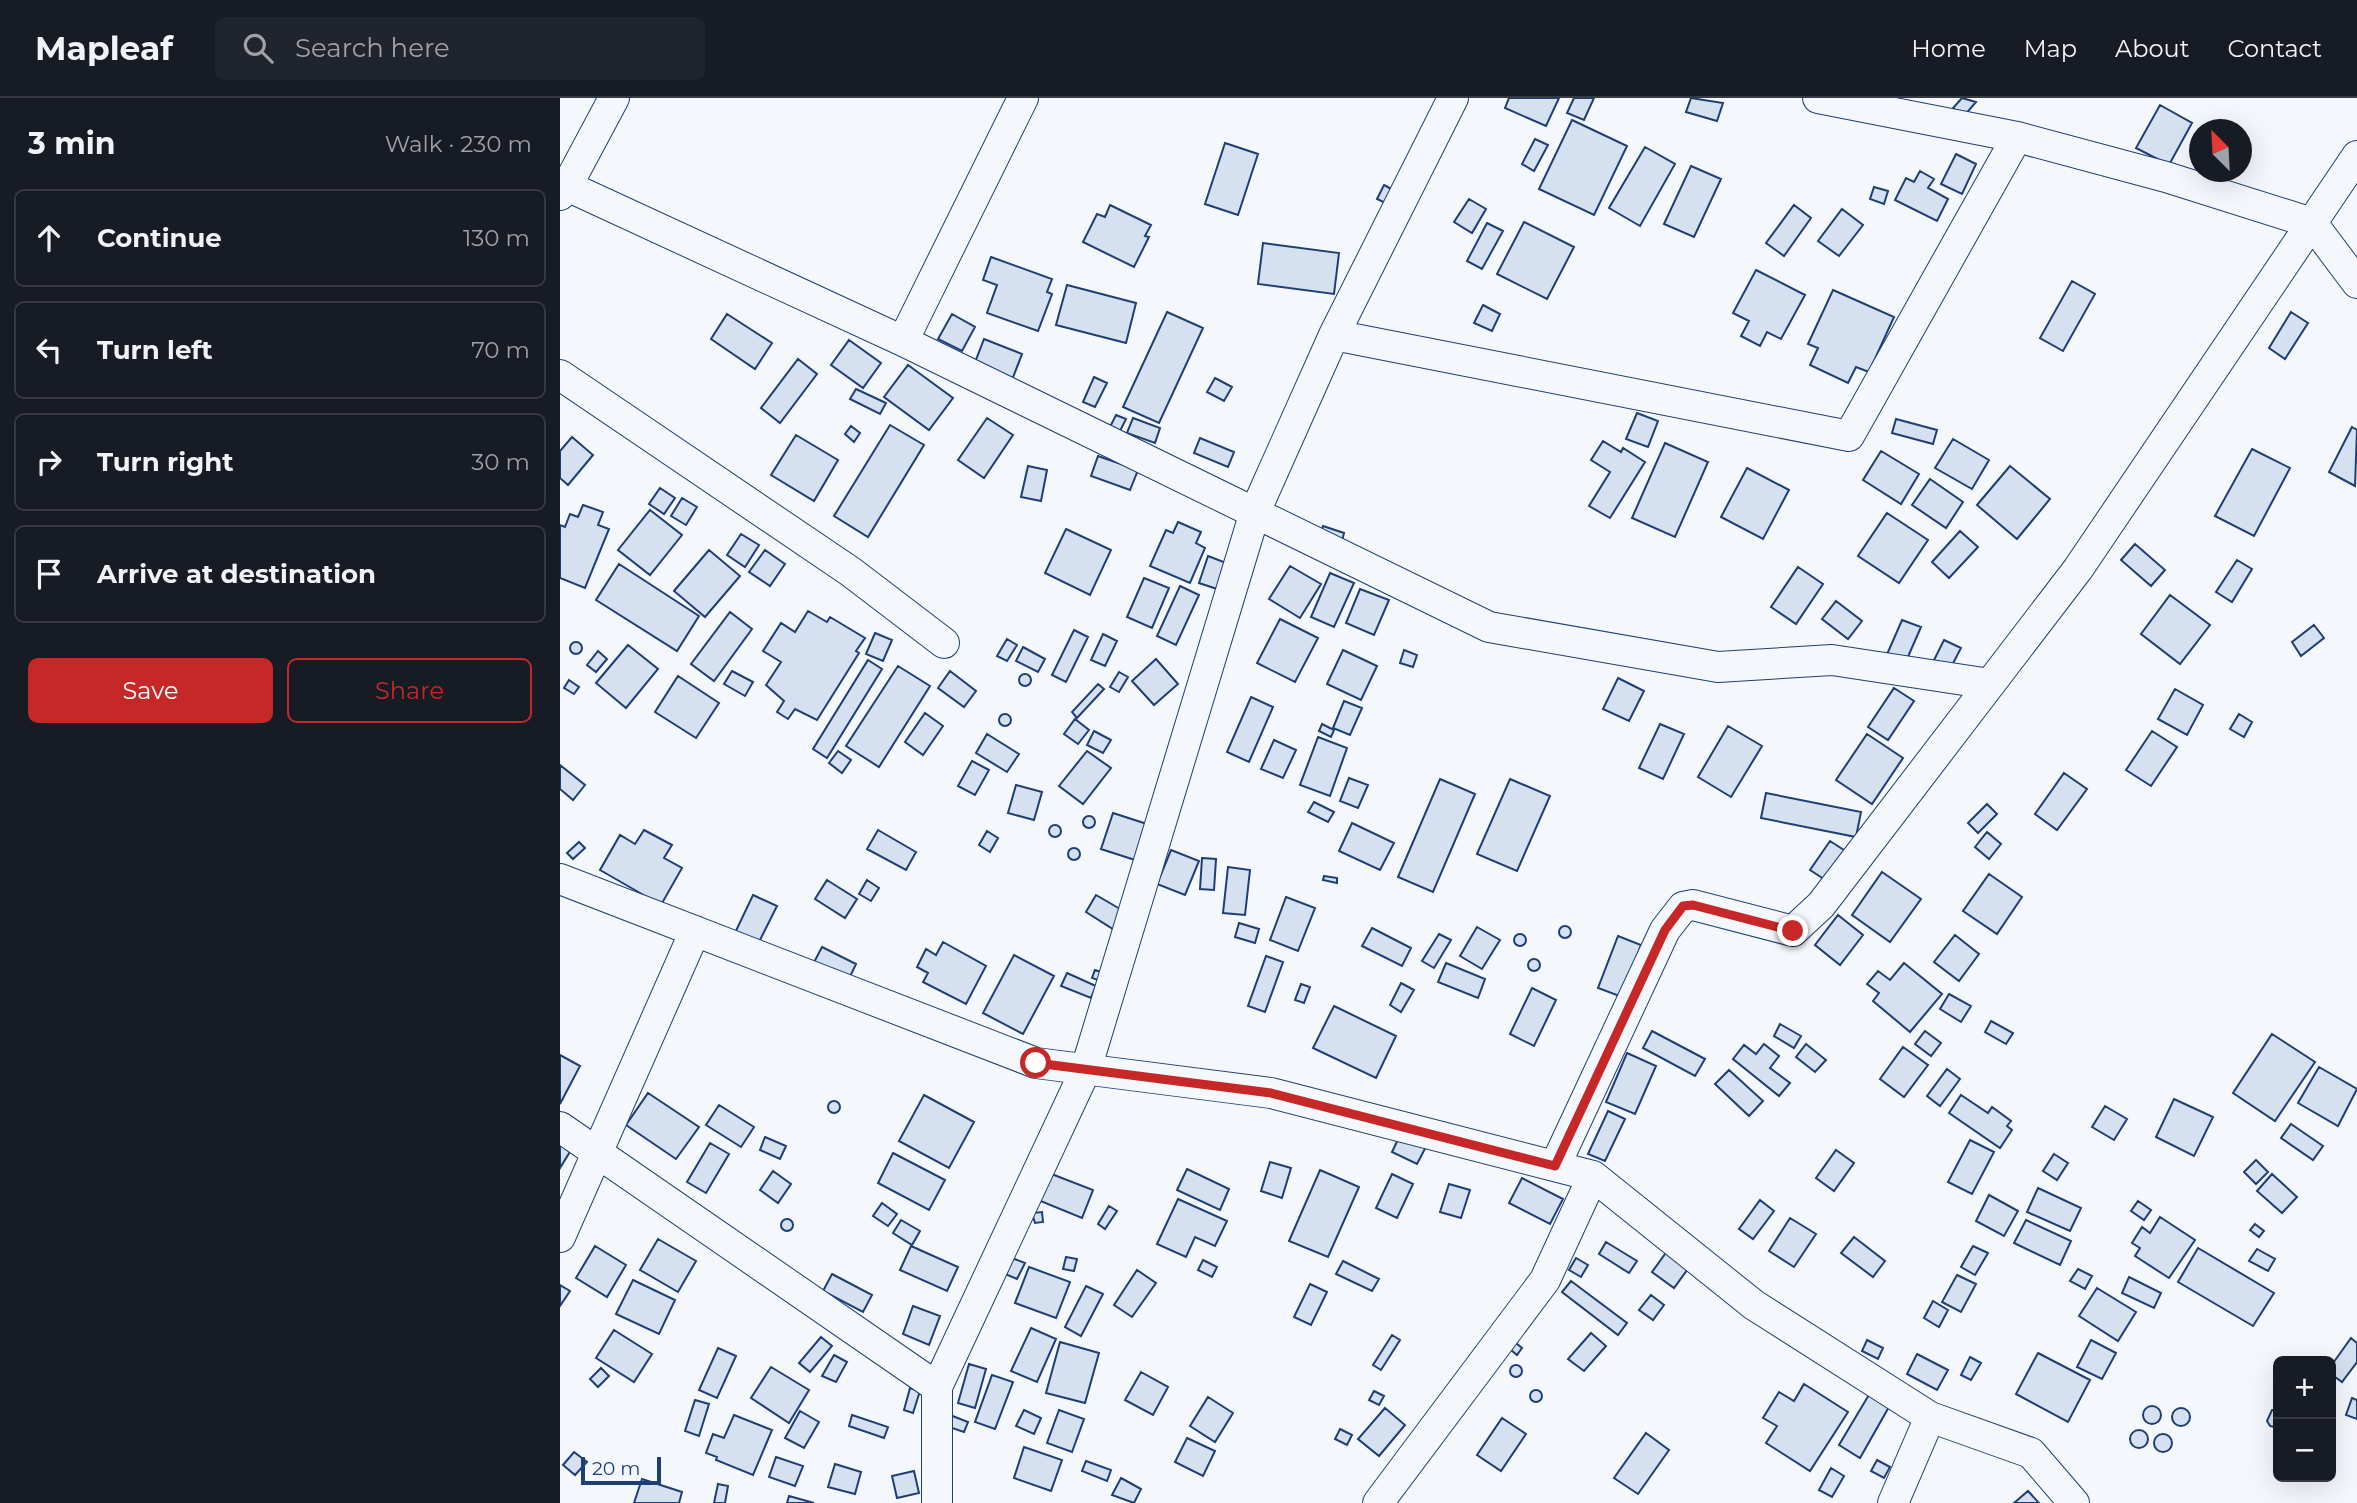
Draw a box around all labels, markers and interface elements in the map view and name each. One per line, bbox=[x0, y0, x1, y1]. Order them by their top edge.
search box bbox=[215, 17, 705, 80]
text: Mapleaf bbox=[35, 28, 173, 68]
icon: search bbox=[239, 29, 277, 67]
text: Search here bbox=[295, 32, 450, 64]
text: Home bbox=[1911, 34, 1986, 63]
text: Map bbox=[2024, 34, 2077, 63]
text: About bbox=[2115, 34, 2189, 63]
text: Contact bbox=[2227, 34, 2322, 63]
north arrow bbox=[2189, 119, 2252, 182]
text: 3 min bbox=[28, 125, 115, 162]
text: Walk · 230 m bbox=[385, 130, 532, 158]
icon: ahead bbox=[30, 219, 68, 257]
text: Continue bbox=[97, 222, 222, 254]
text: 130 m bbox=[463, 224, 530, 252]
icon: left bbox=[30, 331, 68, 369]
text: Turn left bbox=[97, 334, 213, 366]
text: 70 m bbox=[471, 336, 530, 364]
icon: right bbox=[30, 443, 68, 481]
text: Turn right bbox=[97, 446, 233, 478]
text: 30 m bbox=[471, 448, 530, 476]
icon: arrive bbox=[30, 555, 68, 593]
text: Arrive at destination bbox=[97, 558, 376, 590]
button: Save bbox=[28, 658, 273, 723]
button: Share bbox=[287, 658, 532, 723]
route end bbox=[1777, 915, 1808, 946]
route start bbox=[1020, 1047, 1051, 1078]
map controls bbox=[2273, 1356, 2336, 1482]
button: + bbox=[2273, 1356, 2336, 1419]
button: − bbox=[2273, 1419, 2336, 1482]
scale bar bbox=[581, 1454, 662, 1486]
text: 20 m bbox=[592, 1457, 640, 1480]

